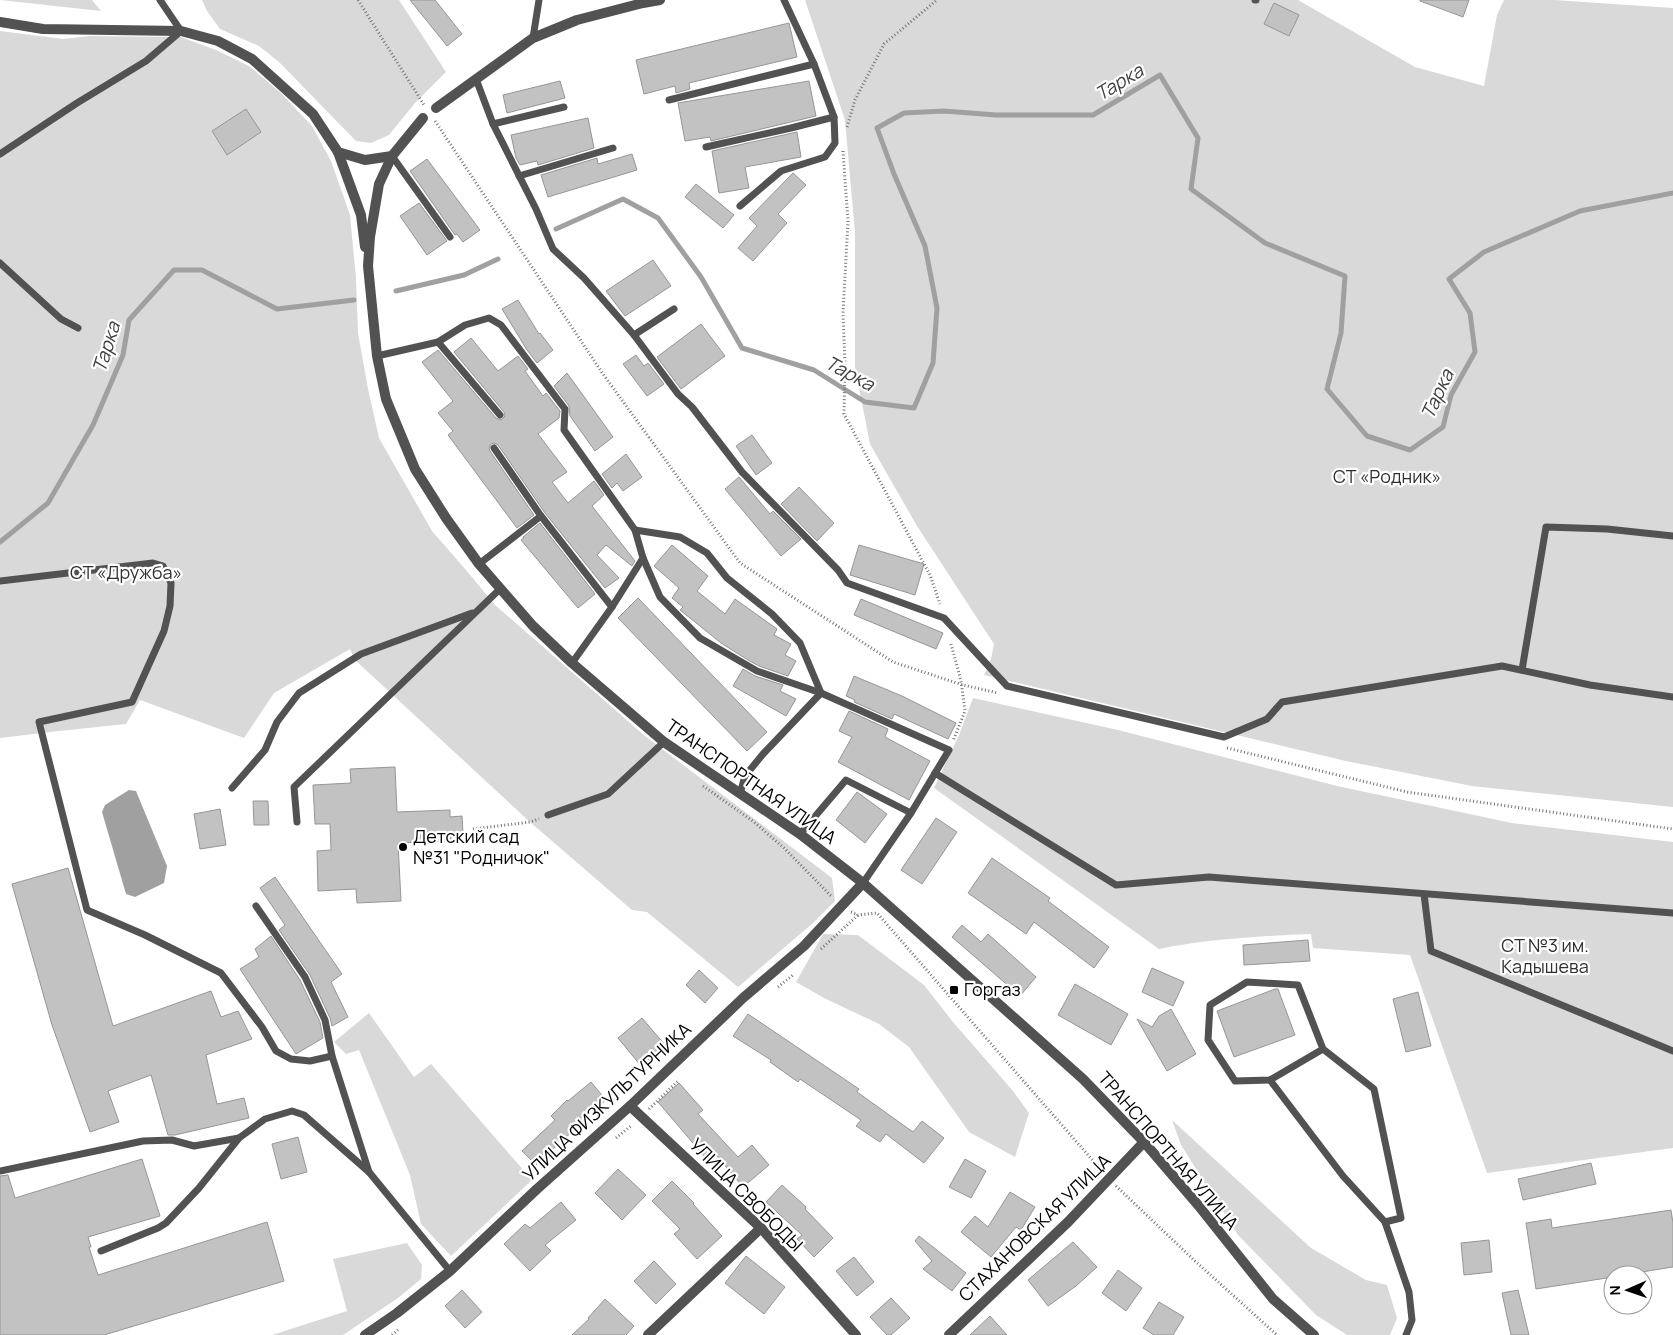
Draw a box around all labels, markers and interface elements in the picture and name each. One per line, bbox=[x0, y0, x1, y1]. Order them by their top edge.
water label: Тарка bbox=[1090, 57, 1149, 106]
water label: Тарка bbox=[86, 317, 126, 376]
water label: Тарка bbox=[821, 349, 880, 397]
water label: Тарка bbox=[1414, 364, 1460, 423]
park label: СТ «Родник» bbox=[1333, 464, 1441, 488]
park label: СТ «Дружба» bbox=[70, 560, 182, 584]
street label: ТРАНСПОРТНАЯ УЛИЦА bbox=[662, 713, 842, 850]
place label: Детский сад №31 "Родничок" bbox=[413, 824, 550, 869]
marker: Детский сад №31 "Родничок" bbox=[397, 841, 409, 853]
park label: СТ №3 им. Кадышева bbox=[1501, 933, 1589, 978]
place label: Горгаз bbox=[964, 977, 1021, 1001]
marker: Горгаз bbox=[948, 984, 960, 996]
street label: УЛИЦА ФИЗКУЛЬТУРНИКА bbox=[517, 1016, 696, 1186]
street label: ТРАНСПОРТНАЯ УЛИЦА bbox=[1093, 1066, 1245, 1235]
street label: УЛИЦА СВОБОДЫ bbox=[685, 1133, 808, 1256]
street label: СТАХАНОВСКАЯ УЛИЦА bbox=[953, 1148, 1116, 1306]
north arrow bbox=[1603, 1265, 1653, 1315]
text: N bbox=[1605, 1285, 1624, 1296]

